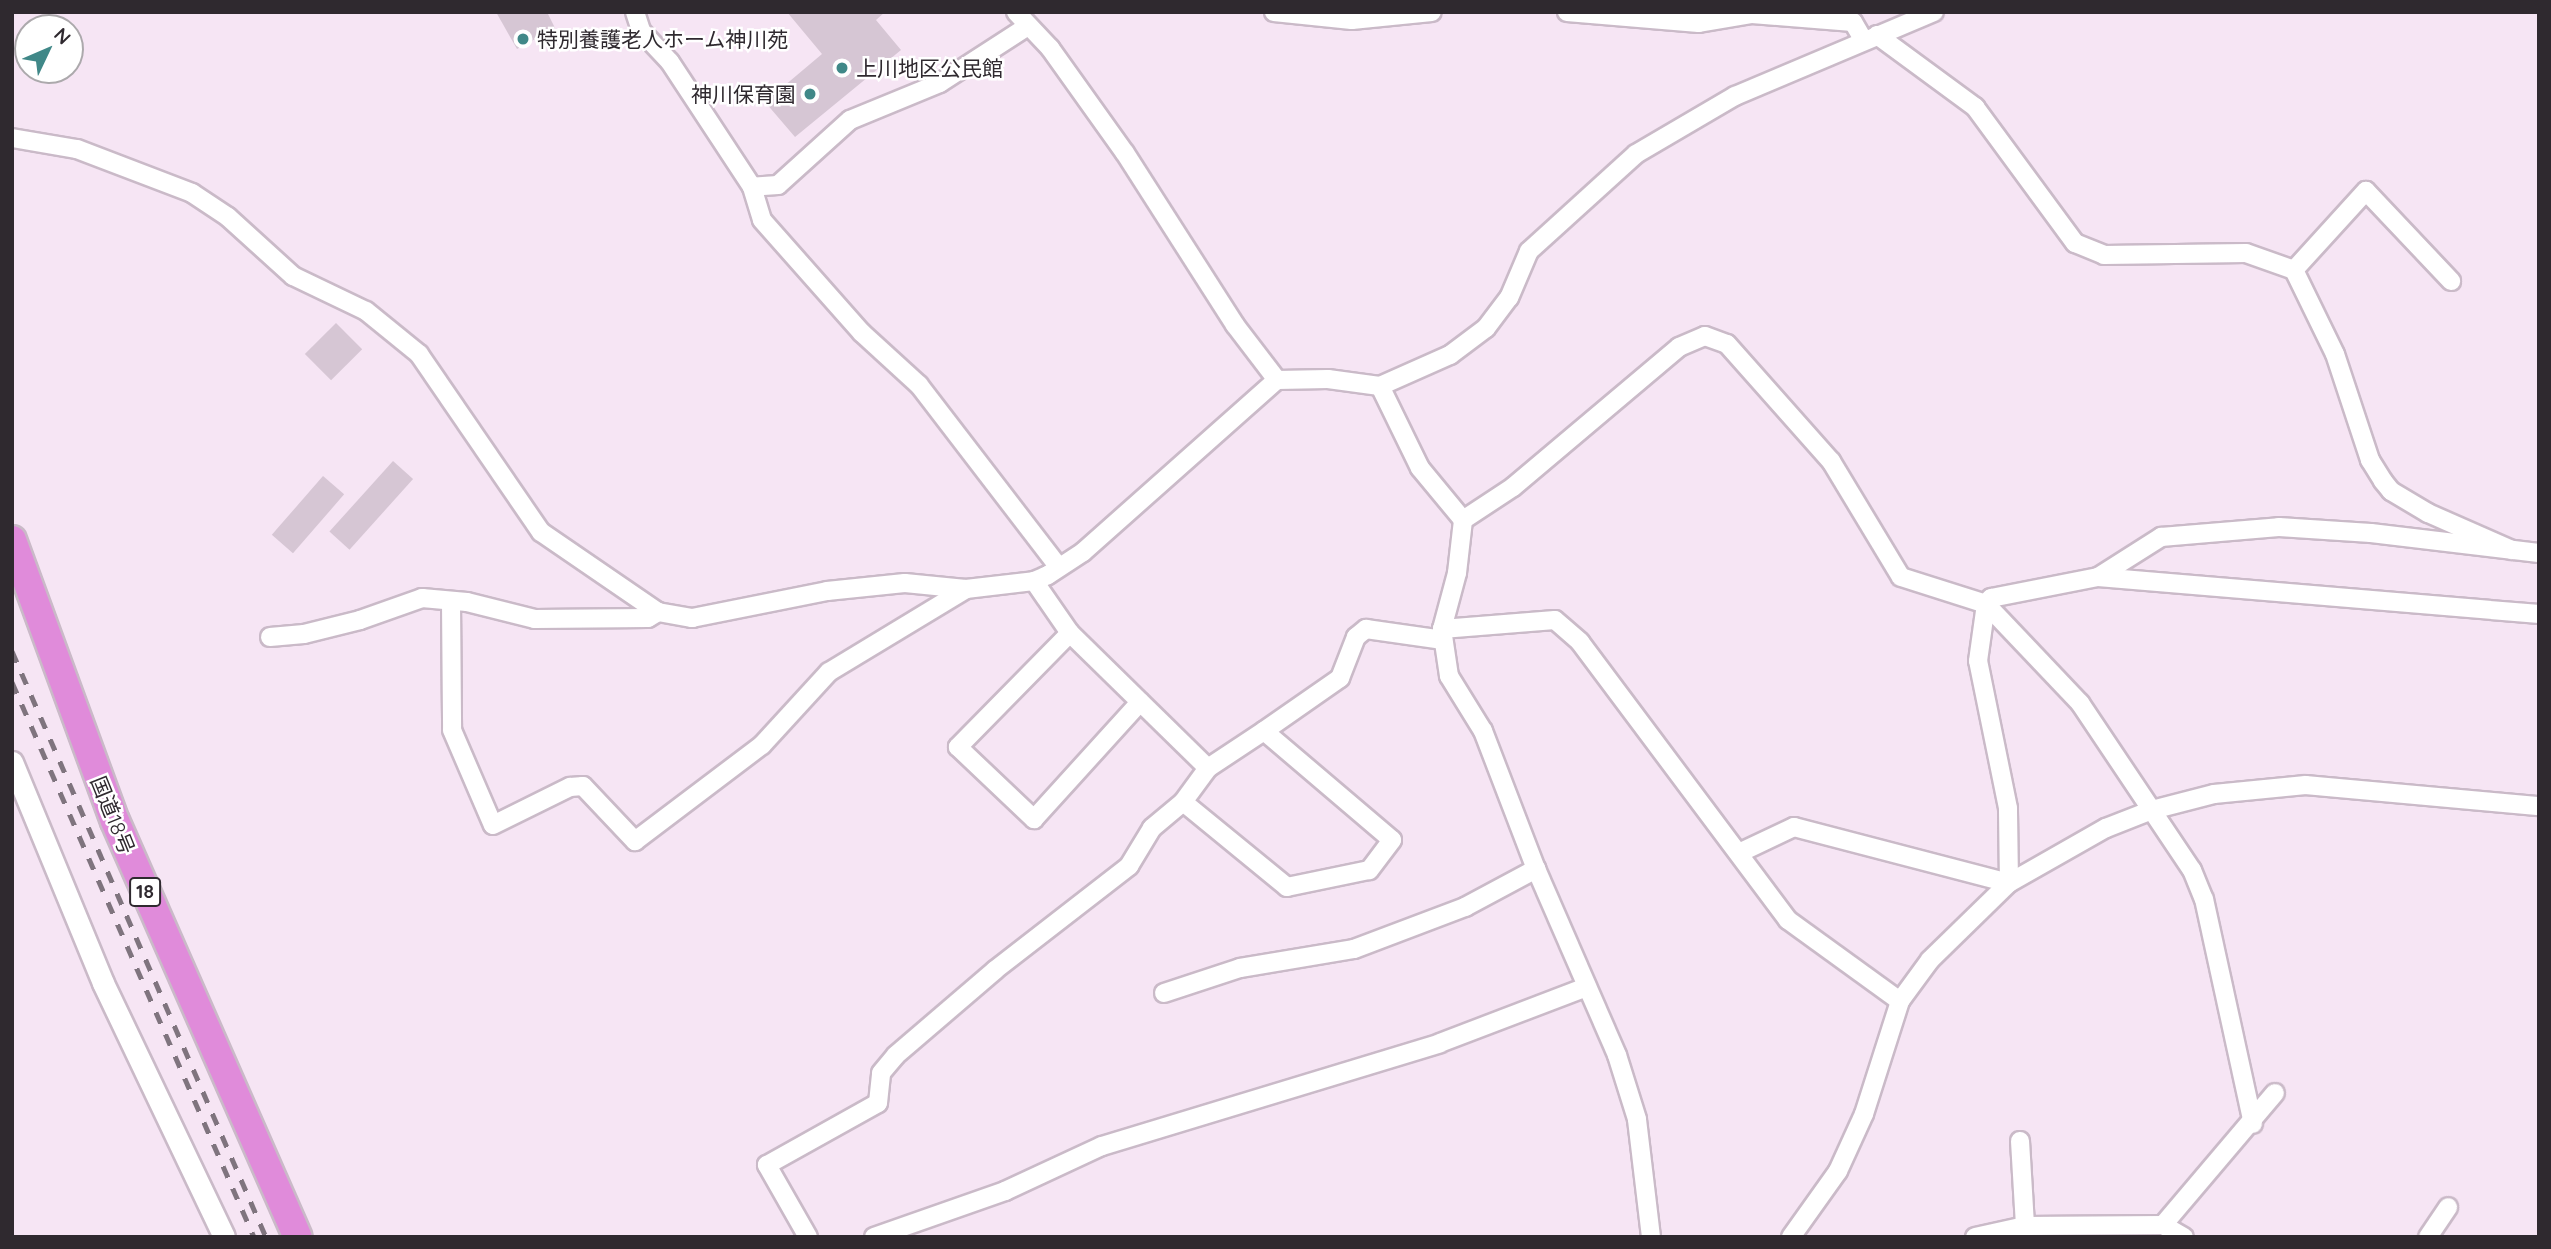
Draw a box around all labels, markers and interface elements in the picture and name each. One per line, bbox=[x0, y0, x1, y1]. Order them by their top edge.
north arrow bbox=[14, 14, 84, 84]
text: N bbox=[49, 22, 76, 49]
place label: 特別養護老人ホーム神川苑 bbox=[537, 26, 789, 52]
marker: 特別養護老人ホーム神川苑 bbox=[515, 31, 531, 47]
place label: 上川地区公民館 bbox=[856, 55, 1003, 81]
marker: 上川地区公民館 bbox=[834, 60, 850, 76]
place label: 神川保育園 bbox=[691, 81, 796, 107]
marker: 神川保育園 bbox=[802, 86, 818, 102]
street label: 国道18号 bbox=[86, 772, 140, 858]
road number: 18 bbox=[128, 876, 162, 908]

